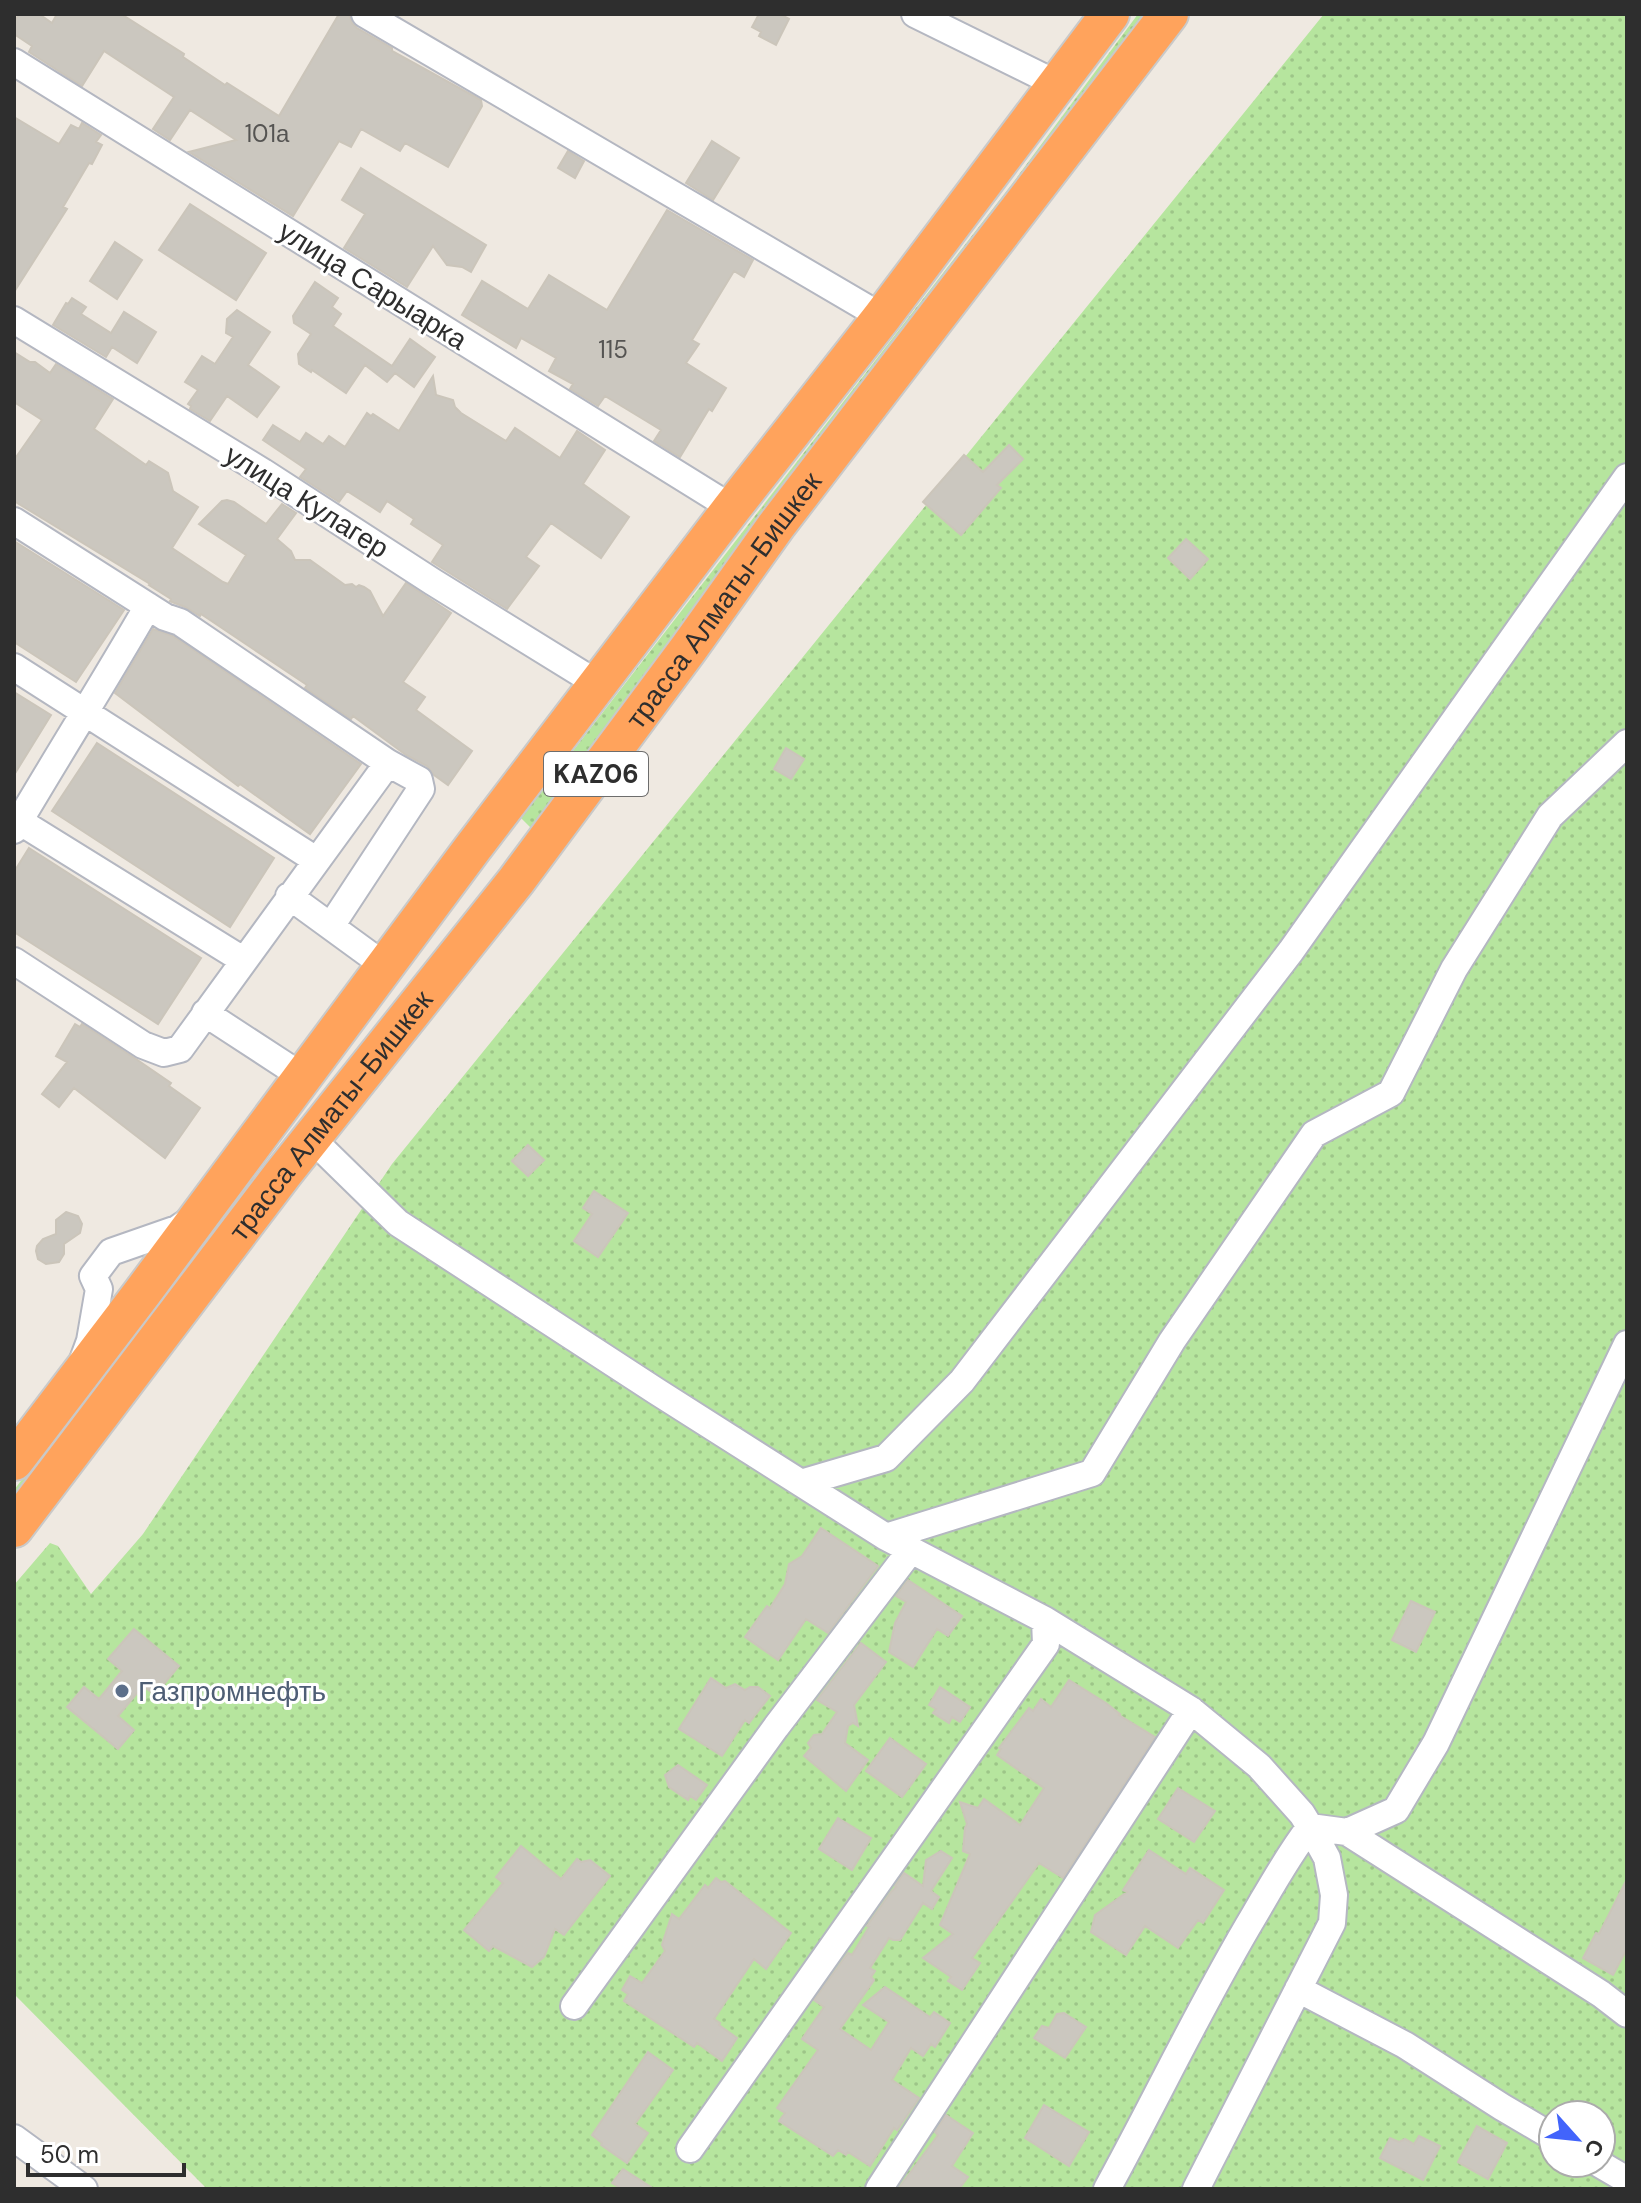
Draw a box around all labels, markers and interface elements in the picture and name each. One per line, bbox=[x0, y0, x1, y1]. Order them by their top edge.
house number: 101а bbox=[245, 118, 290, 149]
street label: улица Сарыарка bbox=[271, 213, 474, 359]
house number: 115 bbox=[598, 334, 628, 365]
street label: улица Кулагер bbox=[218, 436, 396, 567]
street label: трасса Алматы-Бишкек bbox=[617, 464, 830, 736]
road number: KАZ06 bbox=[544, 752, 648, 796]
street label: трасса Алматы-Бишкек bbox=[221, 982, 441, 1248]
place label: Газпромнефть bbox=[138, 1673, 326, 1710]
marker: Газпромнефть bbox=[113, 1682, 131, 1700]
north arrow bbox=[1537, 2099, 1617, 2179]
scale bar bbox=[28, 2127, 184, 2177]
text: С bbox=[1578, 2134, 1611, 2162]
text: 50 m bbox=[40, 2139, 99, 2170]

